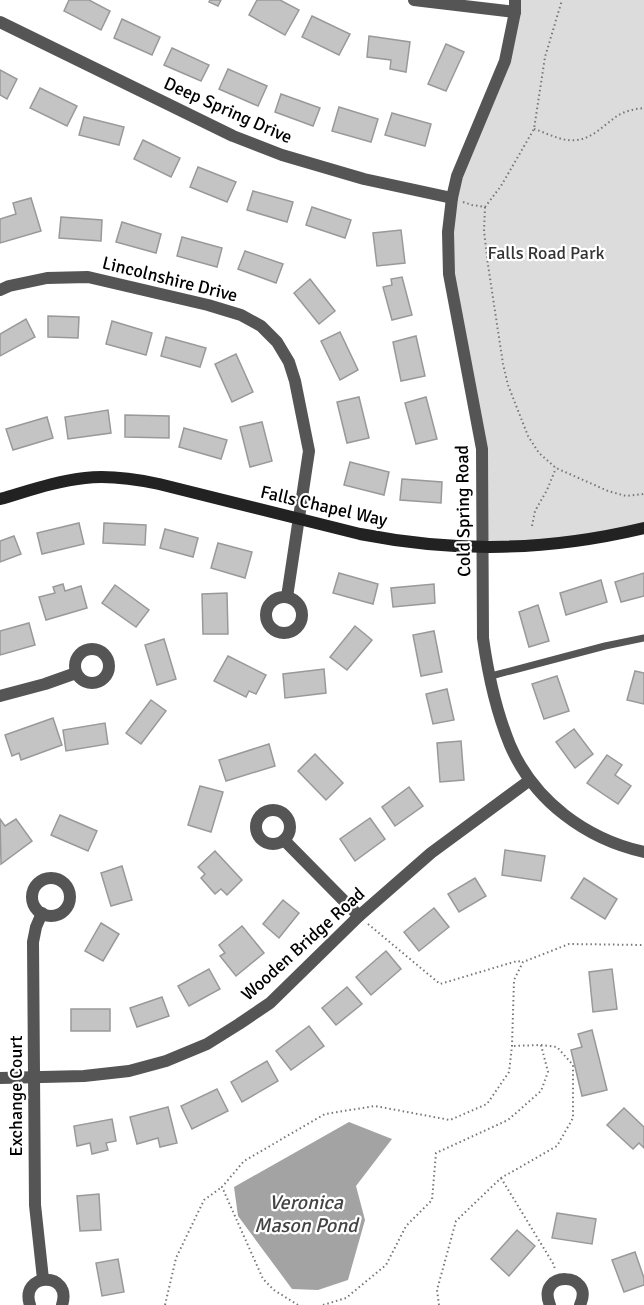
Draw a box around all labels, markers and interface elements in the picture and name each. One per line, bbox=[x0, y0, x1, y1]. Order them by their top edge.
street label: Deep Spring Drive bbox=[160, 72, 296, 148]
park label: Falls Road Park bbox=[487, 242, 605, 264]
street label: Lincolnshire Drive bbox=[100, 252, 240, 306]
street label: Cold Spring Road bbox=[451, 445, 475, 577]
street label: Falls Chapel Way bbox=[258, 481, 390, 531]
street label: Wooden Bridge Road bbox=[237, 883, 369, 1005]
street label: Exchange Court bbox=[5, 1035, 27, 1157]
water label: Veronica Mason Pond bbox=[254, 1190, 360, 1238]

